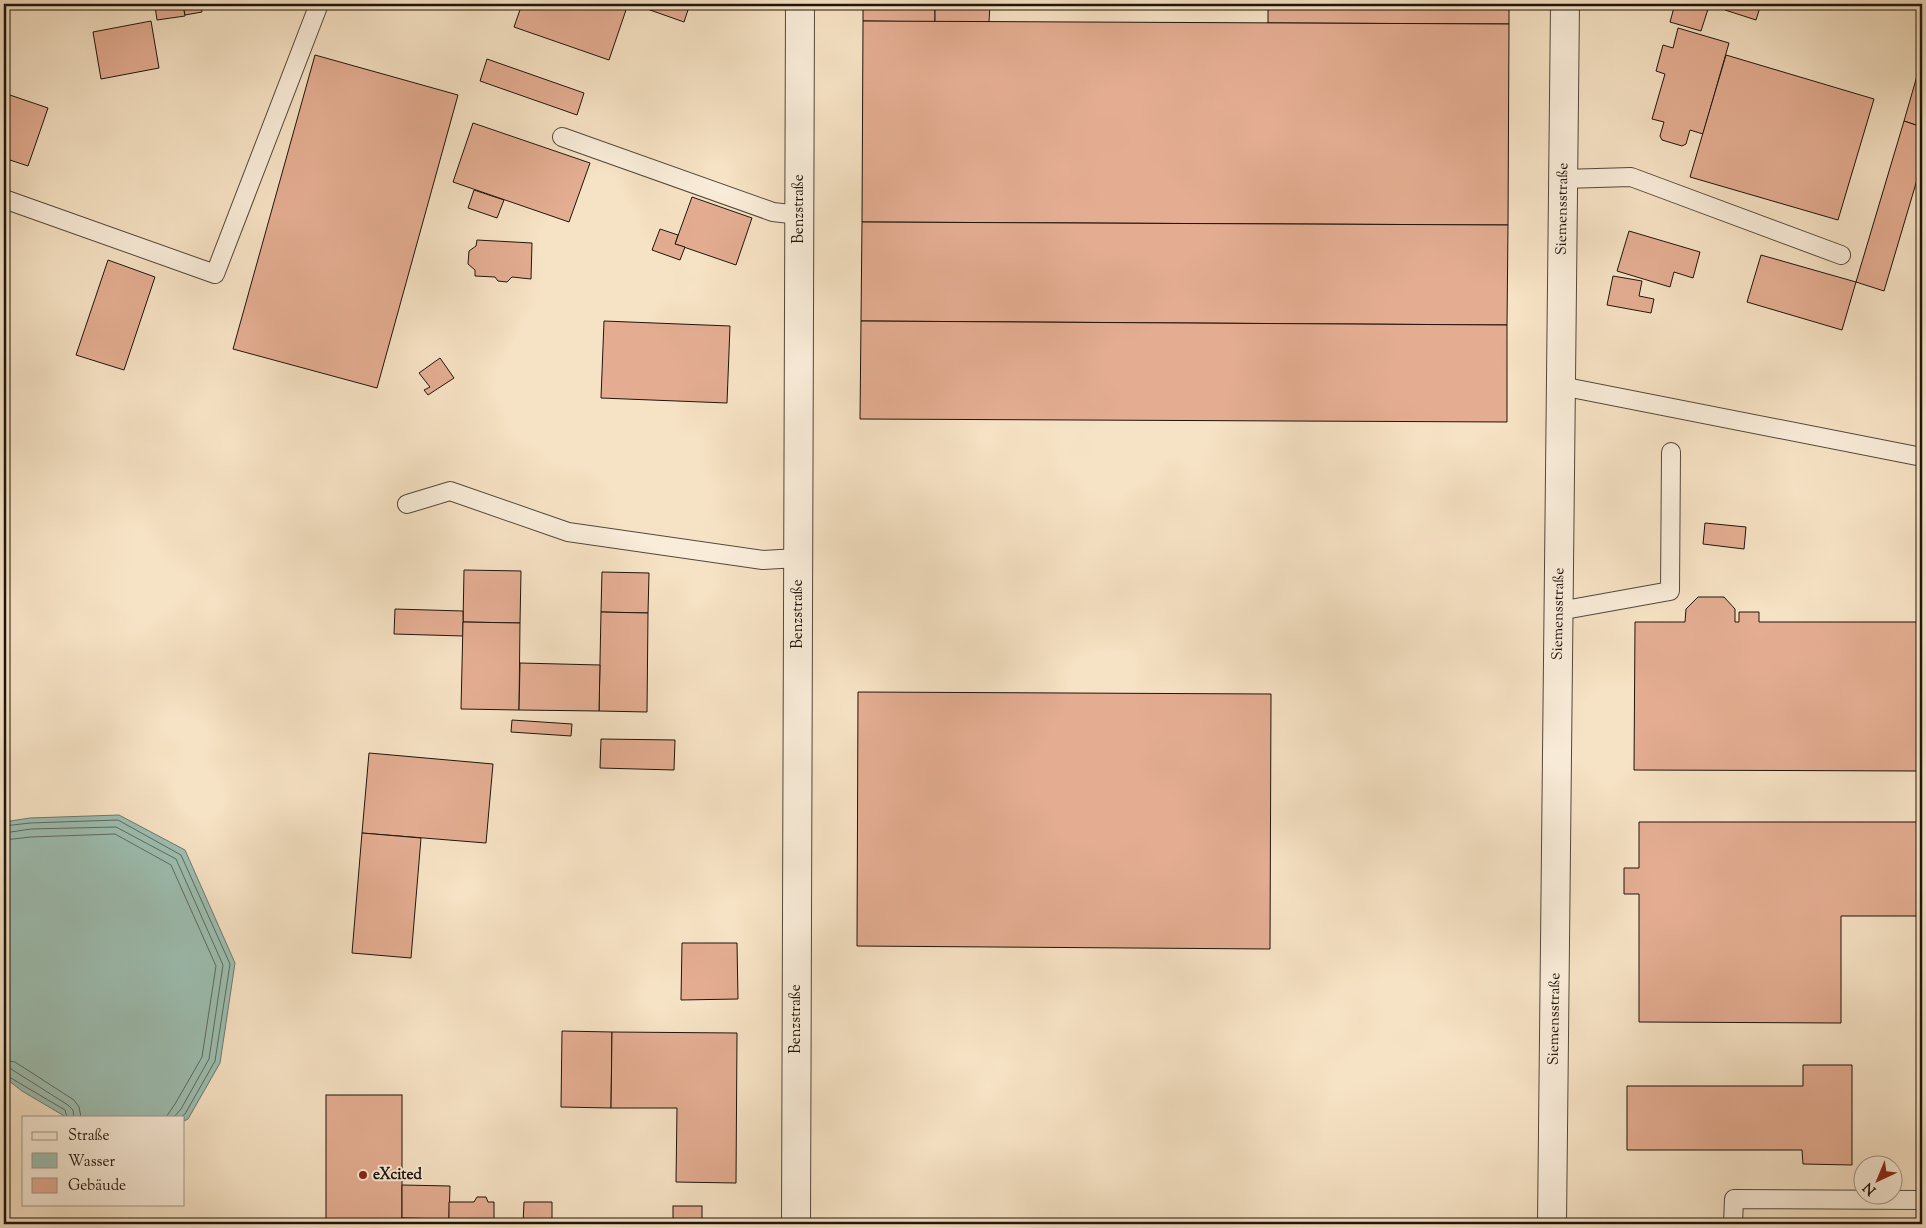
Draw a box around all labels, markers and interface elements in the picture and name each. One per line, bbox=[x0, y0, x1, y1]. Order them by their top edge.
street label: Siemensstraße bbox=[1552, 163, 1574, 255]
street label: Benzstraße bbox=[789, 174, 810, 244]
street label: Siemensstraße bbox=[1548, 568, 1570, 660]
street label: Benzstraße bbox=[788, 579, 809, 649]
street label: Siemensstraße bbox=[1544, 973, 1566, 1065]
street label: Benzstraße bbox=[786, 984, 807, 1054]
legend bbox=[22, 1116, 185, 1206]
text: Straße bbox=[68, 1126, 110, 1147]
text: Wasser bbox=[68, 1152, 115, 1173]
north arrow bbox=[1854, 1156, 1904, 1206]
place label: eXcited bbox=[373, 1165, 422, 1186]
marker: eXcited bbox=[357, 1169, 369, 1181]
text: Gebäude bbox=[68, 1176, 126, 1197]
text: N bbox=[1859, 1177, 1881, 1199]

